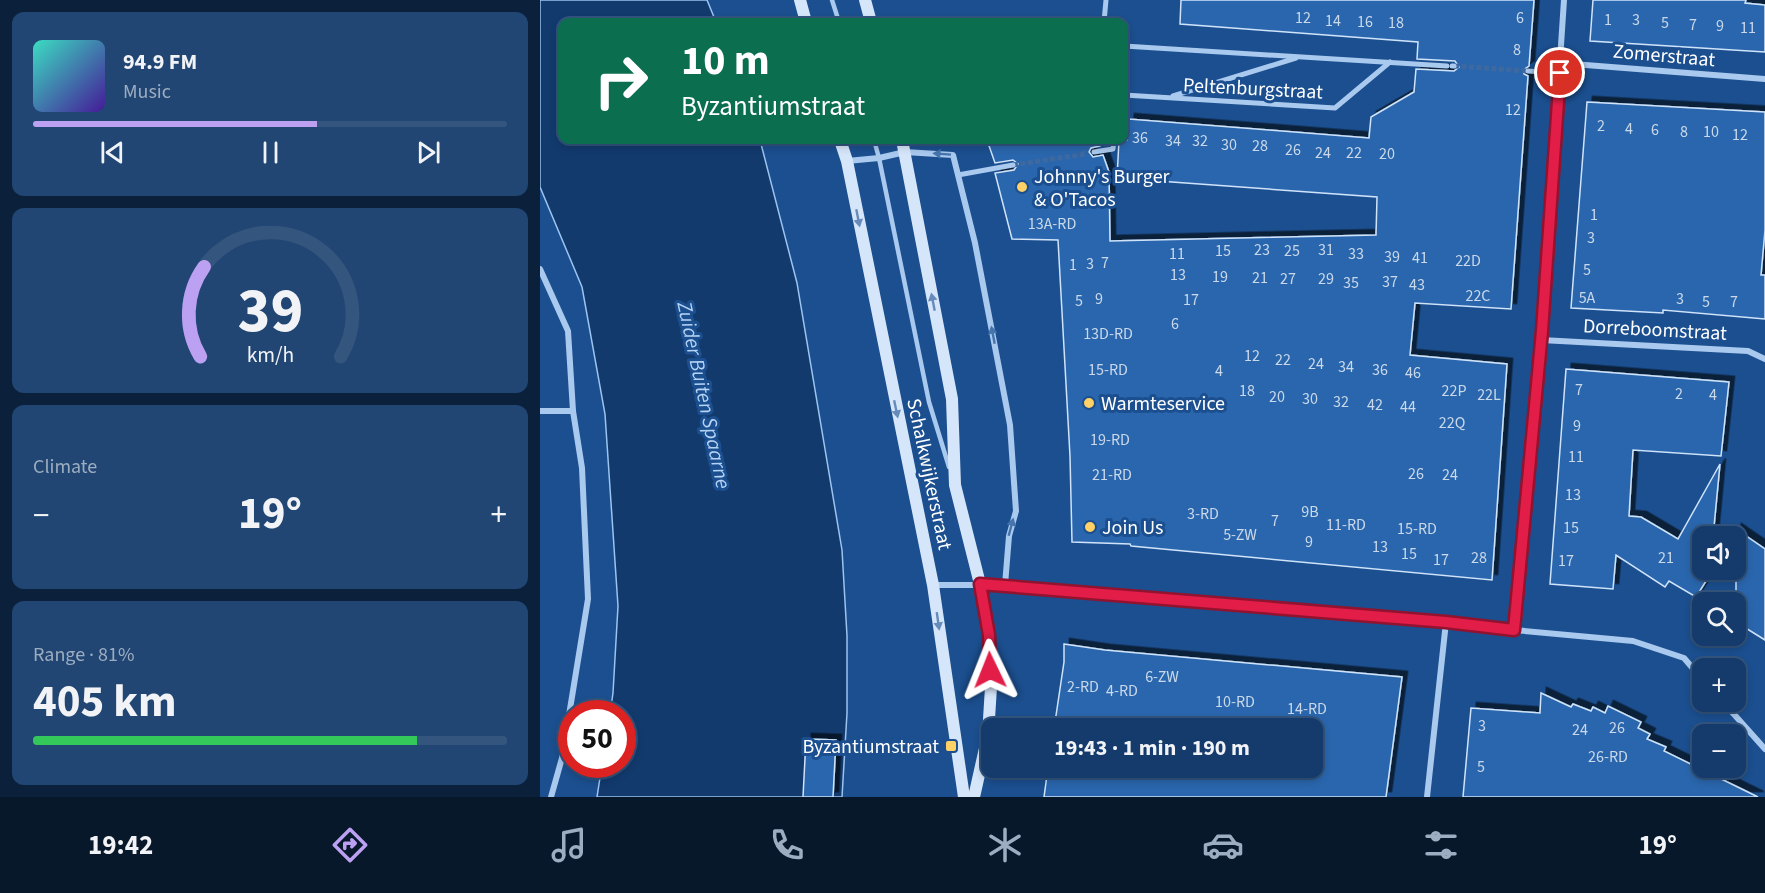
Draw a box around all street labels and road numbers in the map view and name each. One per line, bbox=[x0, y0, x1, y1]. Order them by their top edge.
street label: Zomerstraat bbox=[1612, 38, 1716, 74]
street label: Peltenburgstraat bbox=[1182, 71, 1324, 107]
street label: Dorreboomstraat bbox=[1582, 312, 1728, 348]
street label: Schalkwijkerstraat bbox=[899, 396, 959, 553]

